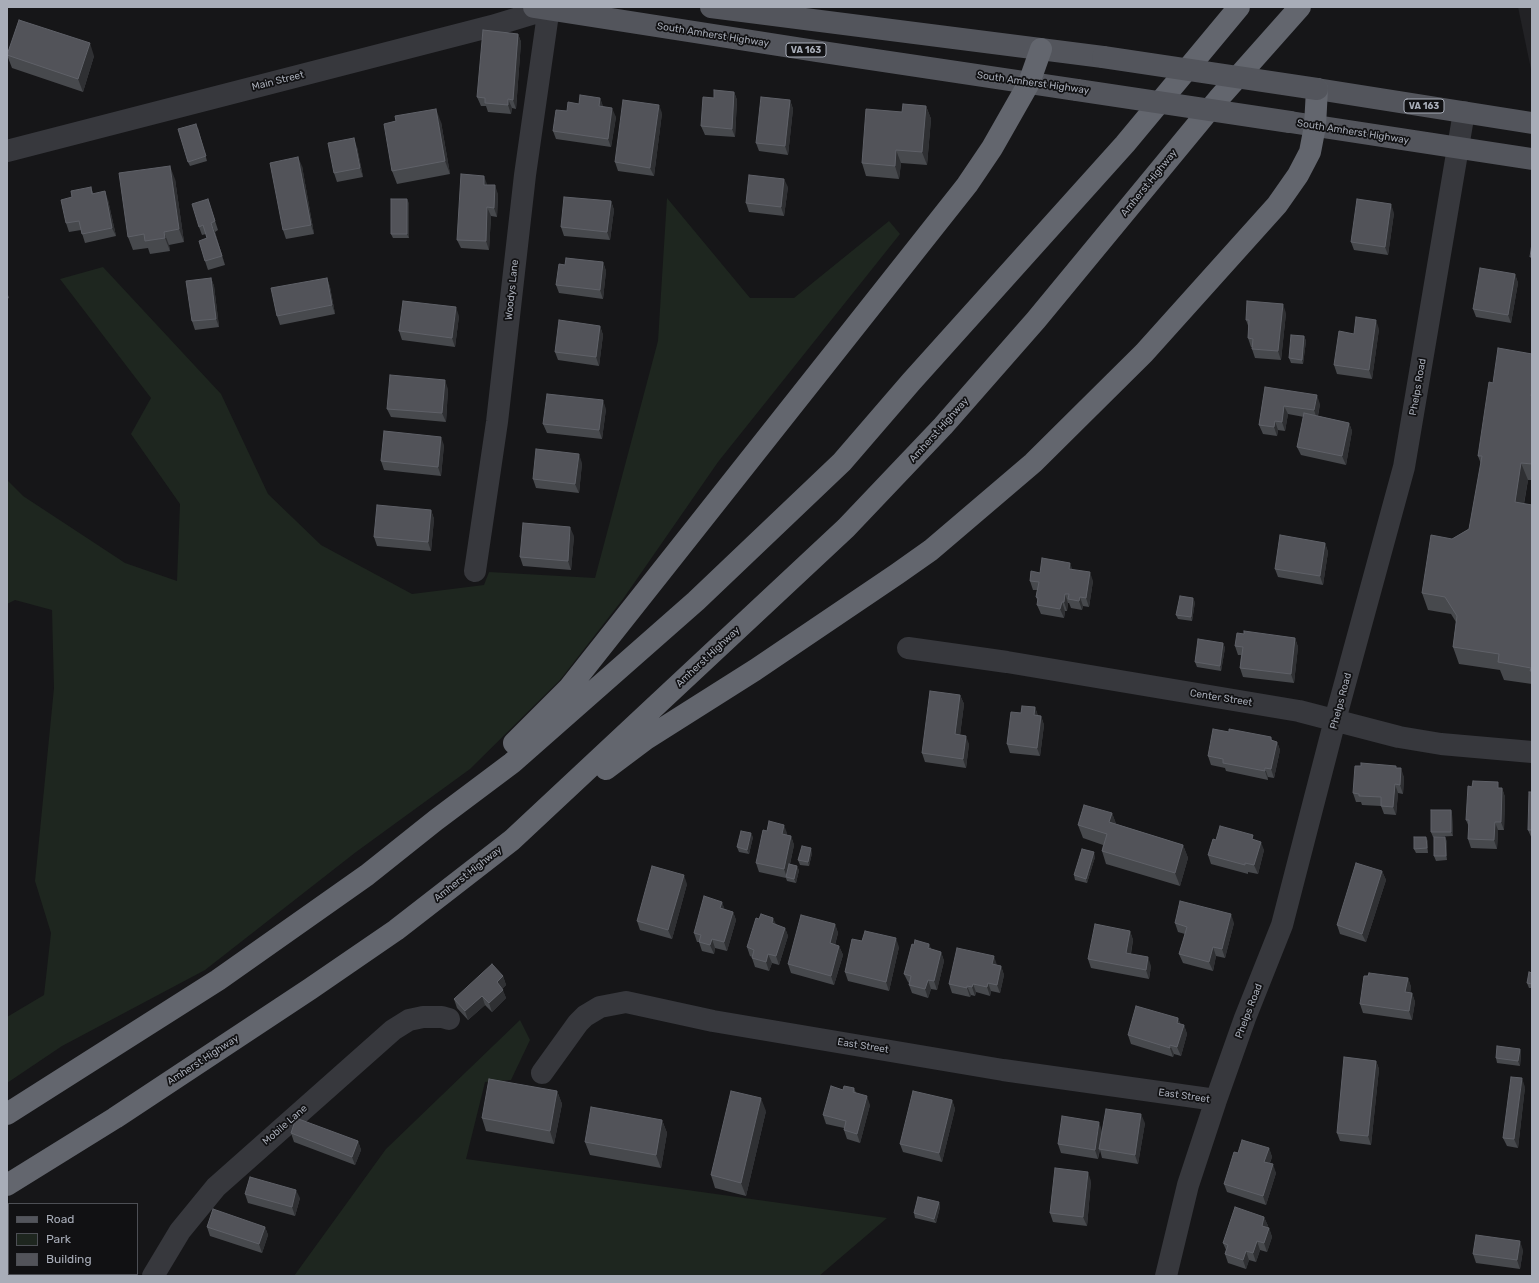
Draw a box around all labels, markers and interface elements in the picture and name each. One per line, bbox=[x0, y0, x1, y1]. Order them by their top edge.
street label: South Amherst Highway bbox=[656, 20, 770, 50]
road number: VA 163 bbox=[786, 43, 826, 57]
street label: Main Street bbox=[251, 69, 305, 93]
street label: South Amherst Highway bbox=[976, 69, 1090, 97]
road number: VA 163 bbox=[1404, 99, 1444, 113]
street label: South Amherst Highway bbox=[1296, 117, 1410, 147]
street label: Amherst Highway bbox=[1118, 147, 1180, 219]
street label: Woodys Lane bbox=[503, 259, 521, 321]
street label: Phelps Road bbox=[1407, 358, 1429, 416]
street label: Amherst Highway bbox=[907, 395, 971, 465]
street label: Amherst Highway bbox=[674, 624, 742, 690]
street label: Phelps Road bbox=[1328, 672, 1354, 730]
street label: Center Street bbox=[1189, 687, 1253, 709]
street label: Amherst Highway bbox=[432, 844, 504, 904]
street label: Phelps Road bbox=[1233, 982, 1265, 1040]
street label: Amherst Highway bbox=[165, 1032, 241, 1088]
street label: East Street bbox=[836, 1036, 890, 1056]
street label: East Street bbox=[1157, 1086, 1211, 1106]
street label: Mobile Lane bbox=[260, 1102, 310, 1148]
legend bbox=[8, 1203, 138, 1275]
text: Road bbox=[46, 1212, 74, 1226]
text: Park bbox=[46, 1232, 71, 1246]
text: Building bbox=[46, 1252, 92, 1266]

